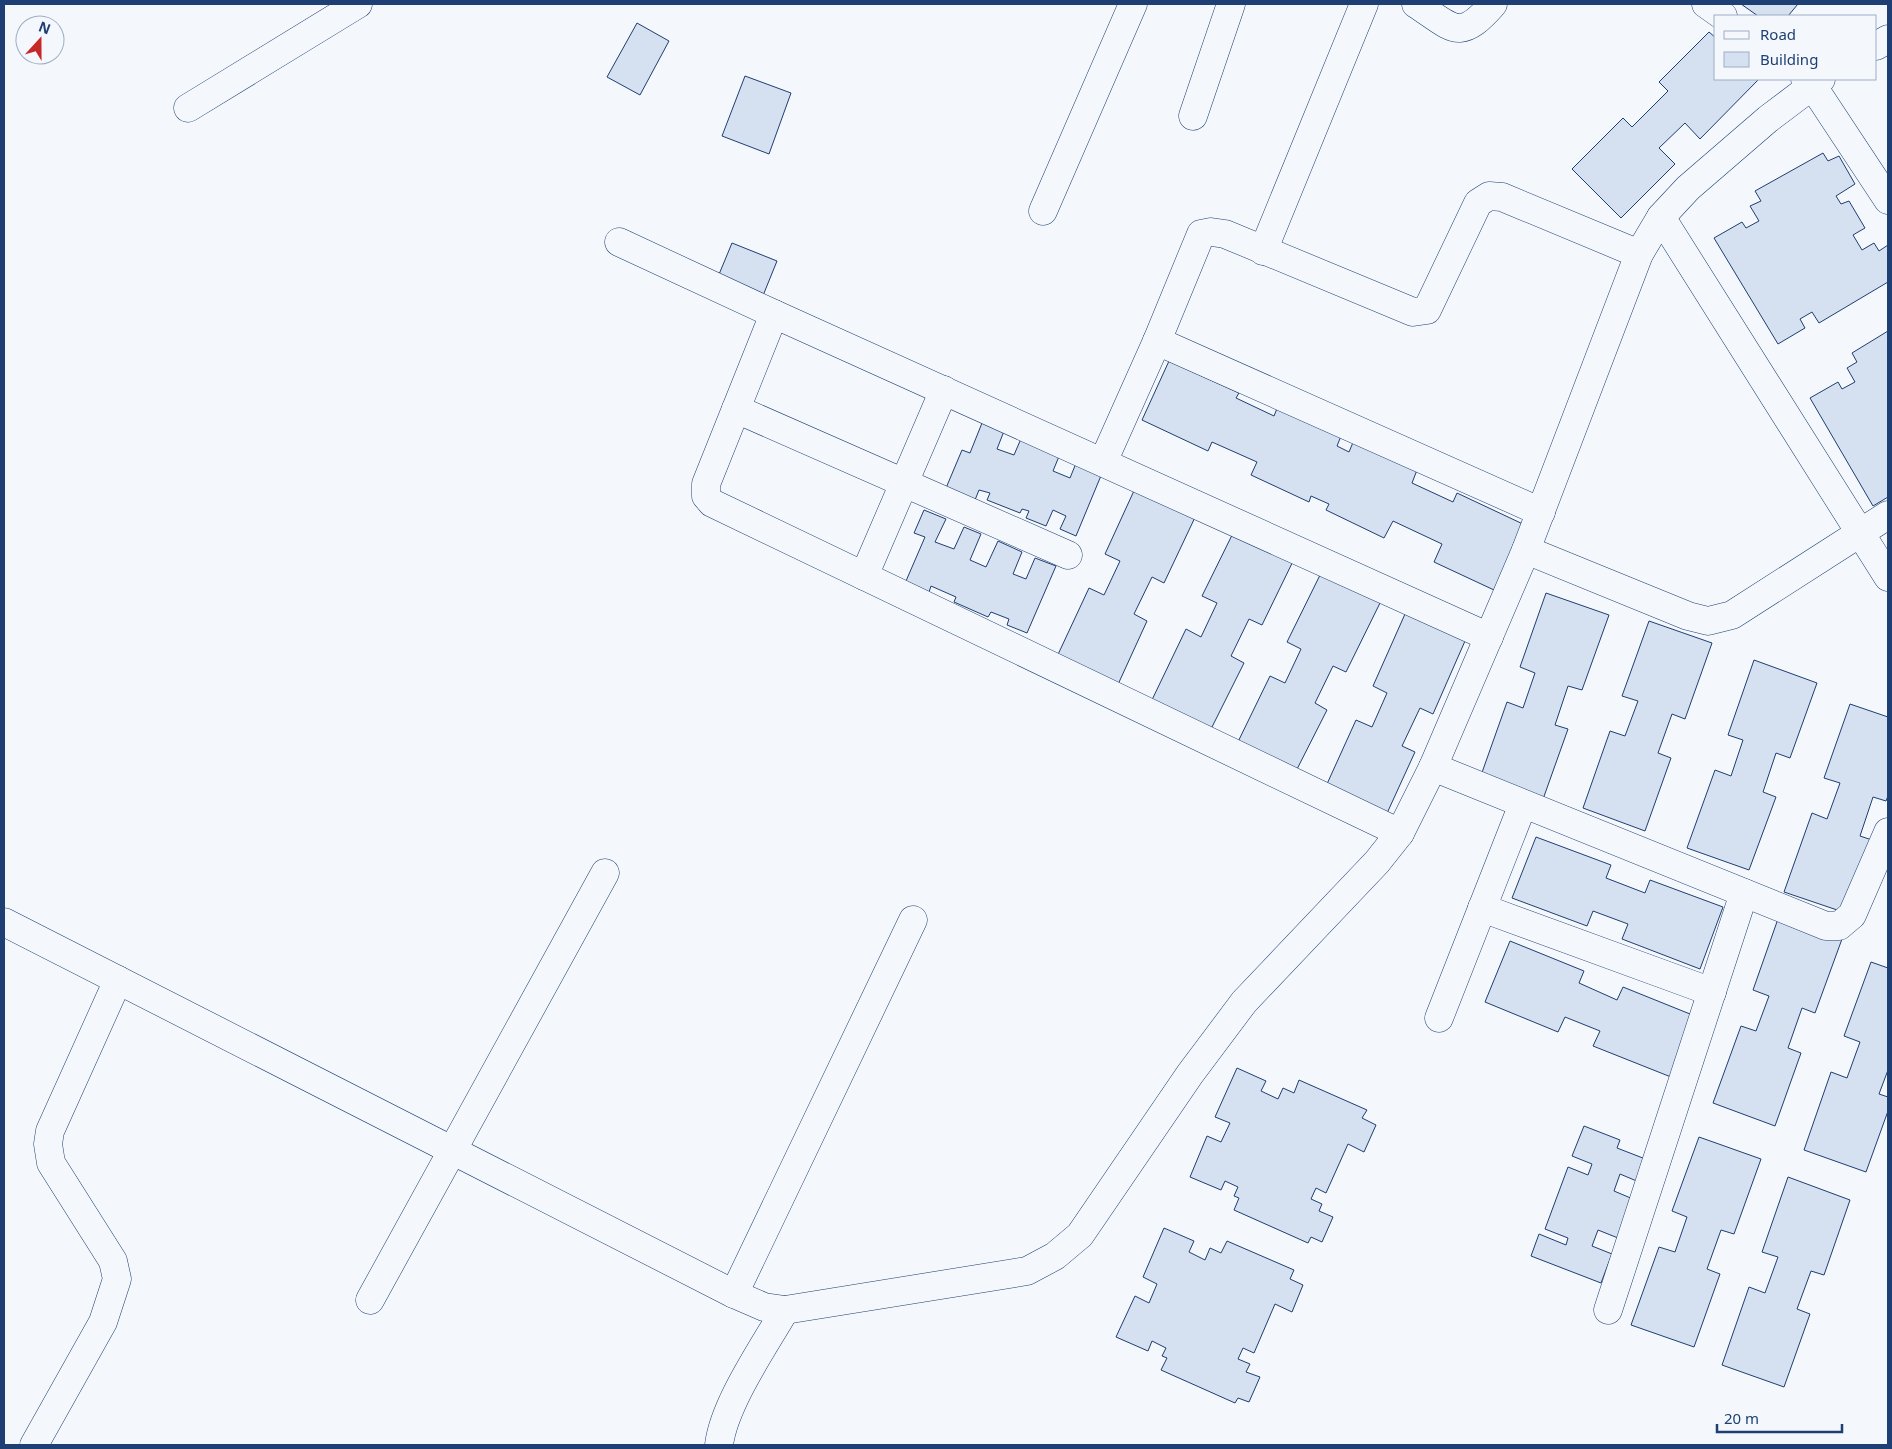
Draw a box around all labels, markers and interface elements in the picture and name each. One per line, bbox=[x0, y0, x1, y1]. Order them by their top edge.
north arrow bbox=[15, 15, 65, 65]
legend bbox=[1714, 15, 1877, 80]
text: N bbox=[36, 16, 54, 38]
text: Road bbox=[1760, 24, 1796, 44]
text: Building bbox=[1760, 49, 1818, 69]
scale bar bbox=[1717, 1402, 1842, 1434]
text: 20 m bbox=[1724, 1408, 1759, 1428]

